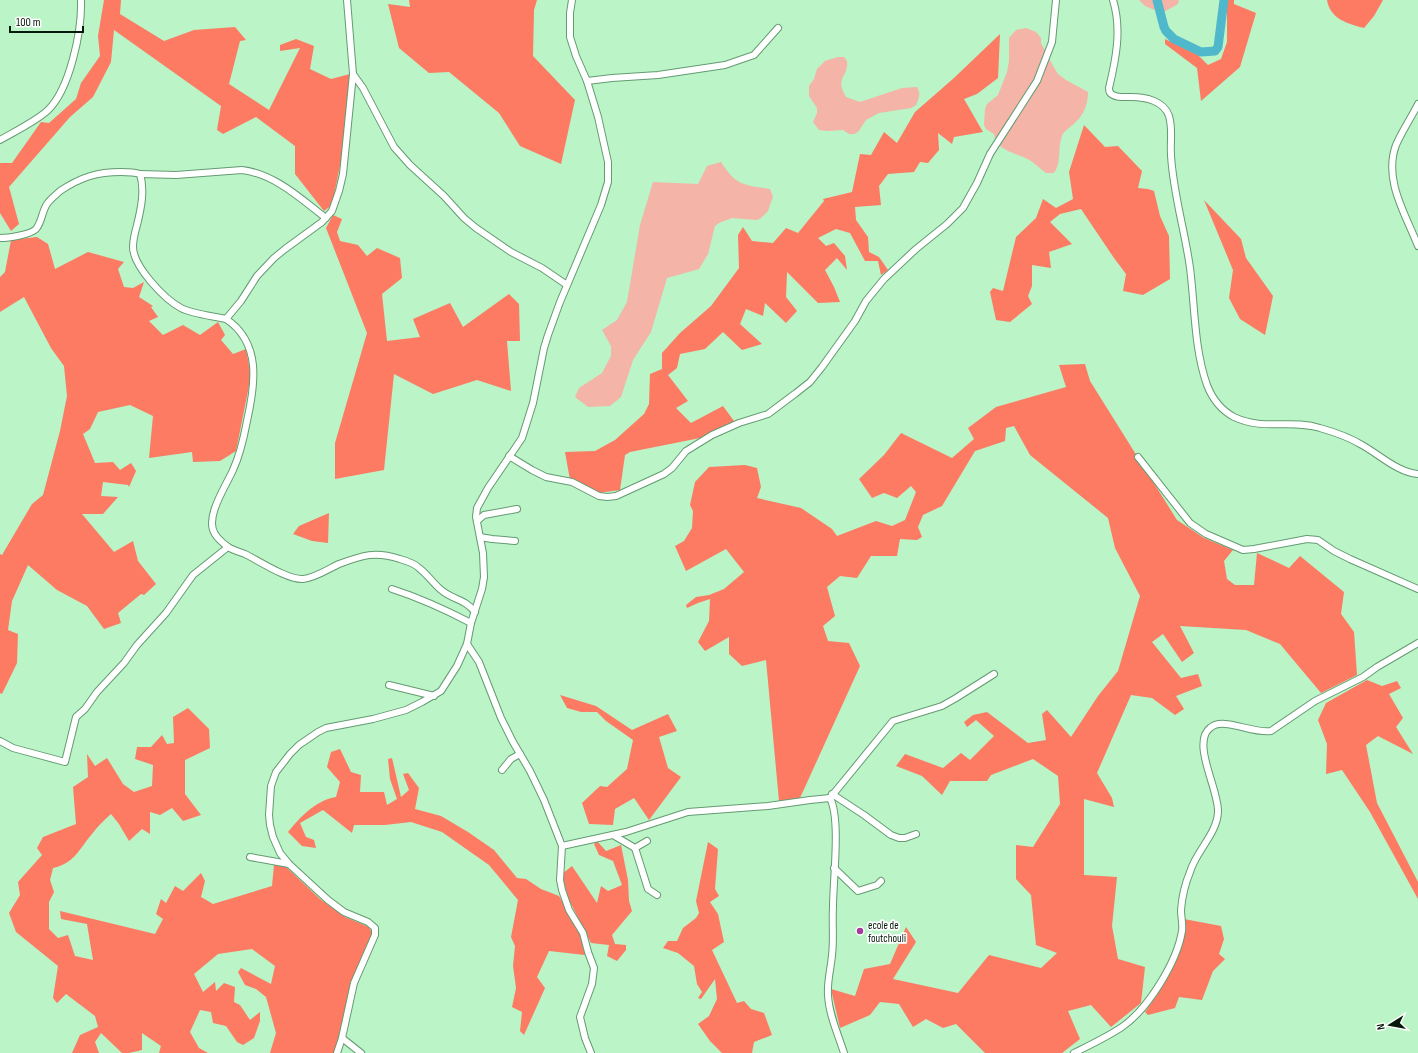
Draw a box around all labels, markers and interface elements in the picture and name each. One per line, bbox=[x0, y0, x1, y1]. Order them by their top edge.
scale bar bbox=[10, 8, 83, 34]
text: 100 m bbox=[16, 15, 41, 30]
place label: ecole de foutchouli bbox=[868, 919, 906, 945]
marker: ecole de foutchouli bbox=[855, 926, 865, 936]
north arrow bbox=[1370, 1005, 1410, 1045]
text: N bbox=[1374, 1023, 1388, 1031]

